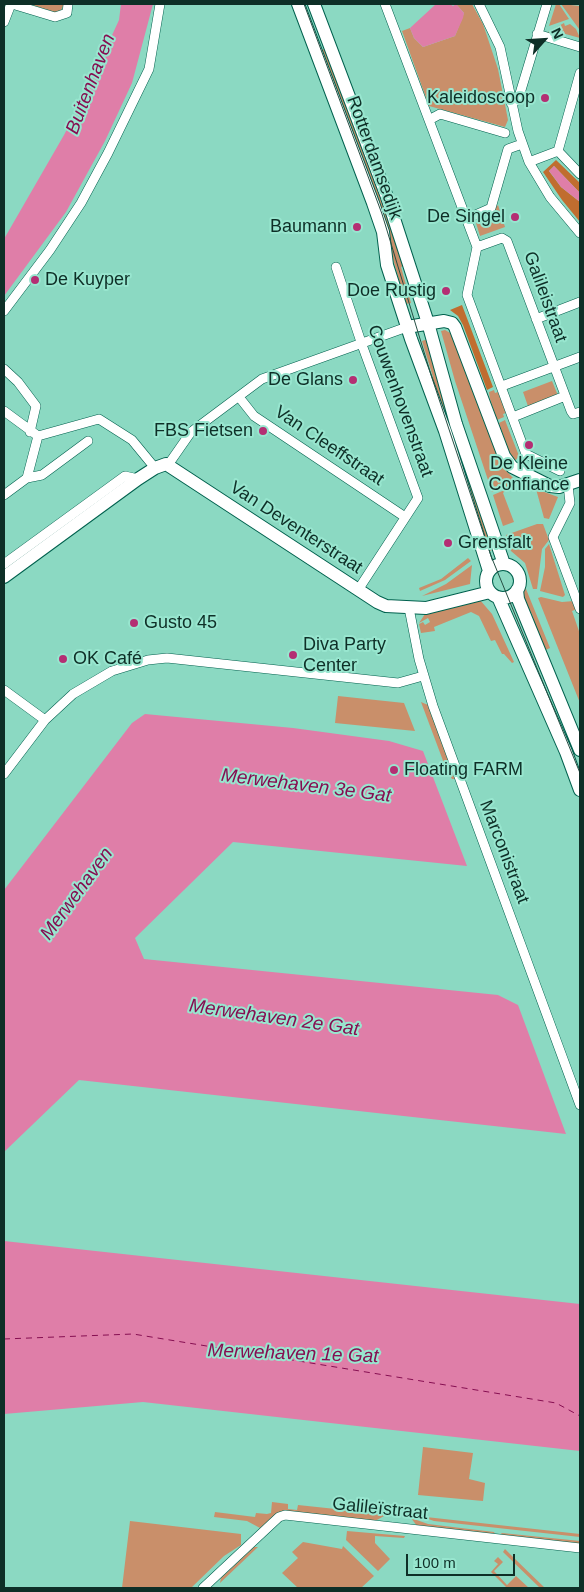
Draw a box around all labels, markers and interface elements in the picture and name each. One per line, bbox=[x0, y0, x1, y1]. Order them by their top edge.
north arrow bbox=[519, 15, 569, 65]
text: N bbox=[548, 25, 567, 41]
water label: Buitenhaven bbox=[61, 31, 121, 137]
place label: Kaleidoscoop bbox=[427, 87, 535, 109]
marker: Kaleidoscoop bbox=[539, 92, 551, 104]
street label: Rotterdamsedijk bbox=[342, 93, 406, 223]
place label: De Singel bbox=[427, 206, 505, 228]
marker: De Singel bbox=[509, 211, 521, 223]
place label: Baumann bbox=[270, 216, 347, 238]
marker: Baumann bbox=[351, 221, 363, 233]
street label: Galileistraat bbox=[519, 249, 571, 345]
place label: De Kuyper bbox=[45, 269, 130, 291]
marker: De Kuyper bbox=[29, 274, 41, 286]
place label: Doe Rustig bbox=[347, 280, 436, 302]
marker: Doe Rustig bbox=[440, 285, 452, 297]
street label: Couwenhovenstraat bbox=[362, 322, 438, 480]
place label: De Glans bbox=[268, 369, 343, 391]
marker: De Glans bbox=[347, 374, 359, 386]
street label: Van Cleeffstraat bbox=[270, 401, 388, 491]
place label: FBS Fietsen bbox=[154, 420, 253, 442]
marker: FBS Fietsen bbox=[257, 425, 269, 437]
marker: De Kleine Confiance bbox=[523, 439, 535, 451]
place label: De Kleine Confiance bbox=[488, 453, 570, 496]
street label: Van Deventerstraat bbox=[226, 477, 366, 579]
place label: Grensfalt bbox=[458, 532, 531, 554]
marker: Grensfalt bbox=[442, 537, 454, 549]
place label: Gusto 45 bbox=[144, 612, 217, 634]
marker: Gusto 45 bbox=[128, 617, 140, 629]
place label: Diva Party Center bbox=[303, 634, 386, 676]
place label: OK Café bbox=[73, 648, 142, 670]
marker: Diva Party Center bbox=[287, 649, 299, 661]
marker: OK Café bbox=[57, 653, 69, 665]
place label: Floating FARM bbox=[404, 759, 523, 781]
water label: Merwehaven 3e Gat bbox=[220, 764, 392, 808]
marker: Floating FARM bbox=[388, 764, 400, 776]
street label: Marconistraat bbox=[474, 797, 534, 907]
water label: Merwehaven bbox=[36, 843, 118, 945]
water label: Merwehaven 2e Gat bbox=[188, 995, 360, 1041]
water label: Merwehaven 1e Gat bbox=[207, 1340, 379, 1368]
street label: Galileïstraat bbox=[331, 1493, 429, 1525]
scale bar bbox=[409, 1544, 518, 1576]
text: 100 m bbox=[414, 1554, 456, 1571]

